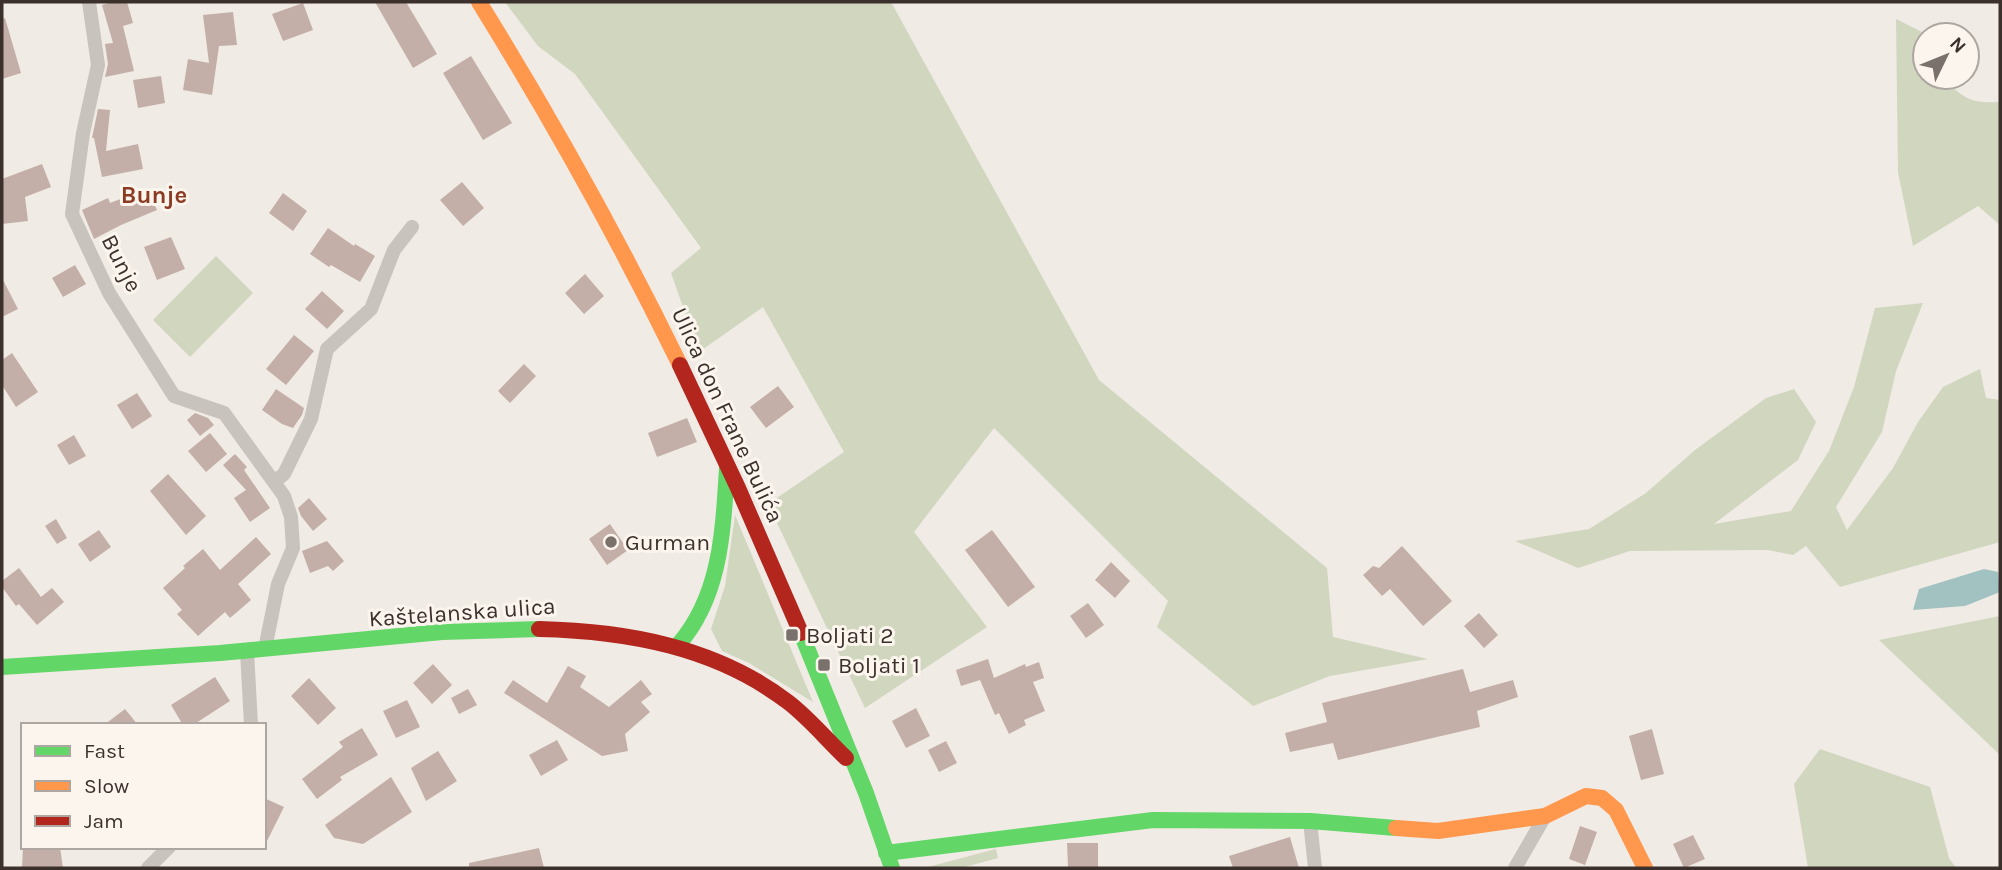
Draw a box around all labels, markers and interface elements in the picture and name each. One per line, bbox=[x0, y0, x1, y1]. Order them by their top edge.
north arrow bbox=[1911, 21, 1981, 91]
text: N bbox=[1945, 33, 1970, 58]
district label: Bunje bbox=[121, 181, 187, 209]
street label: Bunje bbox=[96, 230, 147, 297]
street label: Ulica don Frane Bulića bbox=[666, 303, 789, 527]
place label: Gurman bbox=[625, 529, 710, 556]
marker: Gurman bbox=[603, 534, 619, 550]
street label: Kaštelanska ulica bbox=[368, 593, 556, 632]
place label: Boljati 2 bbox=[806, 622, 893, 649]
marker: Boljati 2 bbox=[784, 627, 800, 643]
place label: Boljati 1 bbox=[838, 652, 920, 679]
marker: Boljati 1 bbox=[816, 657, 832, 673]
legend bbox=[21, 723, 266, 849]
text: Fast bbox=[84, 739, 125, 763]
text: Slow bbox=[84, 774, 129, 798]
text: Jam bbox=[84, 809, 124, 833]

